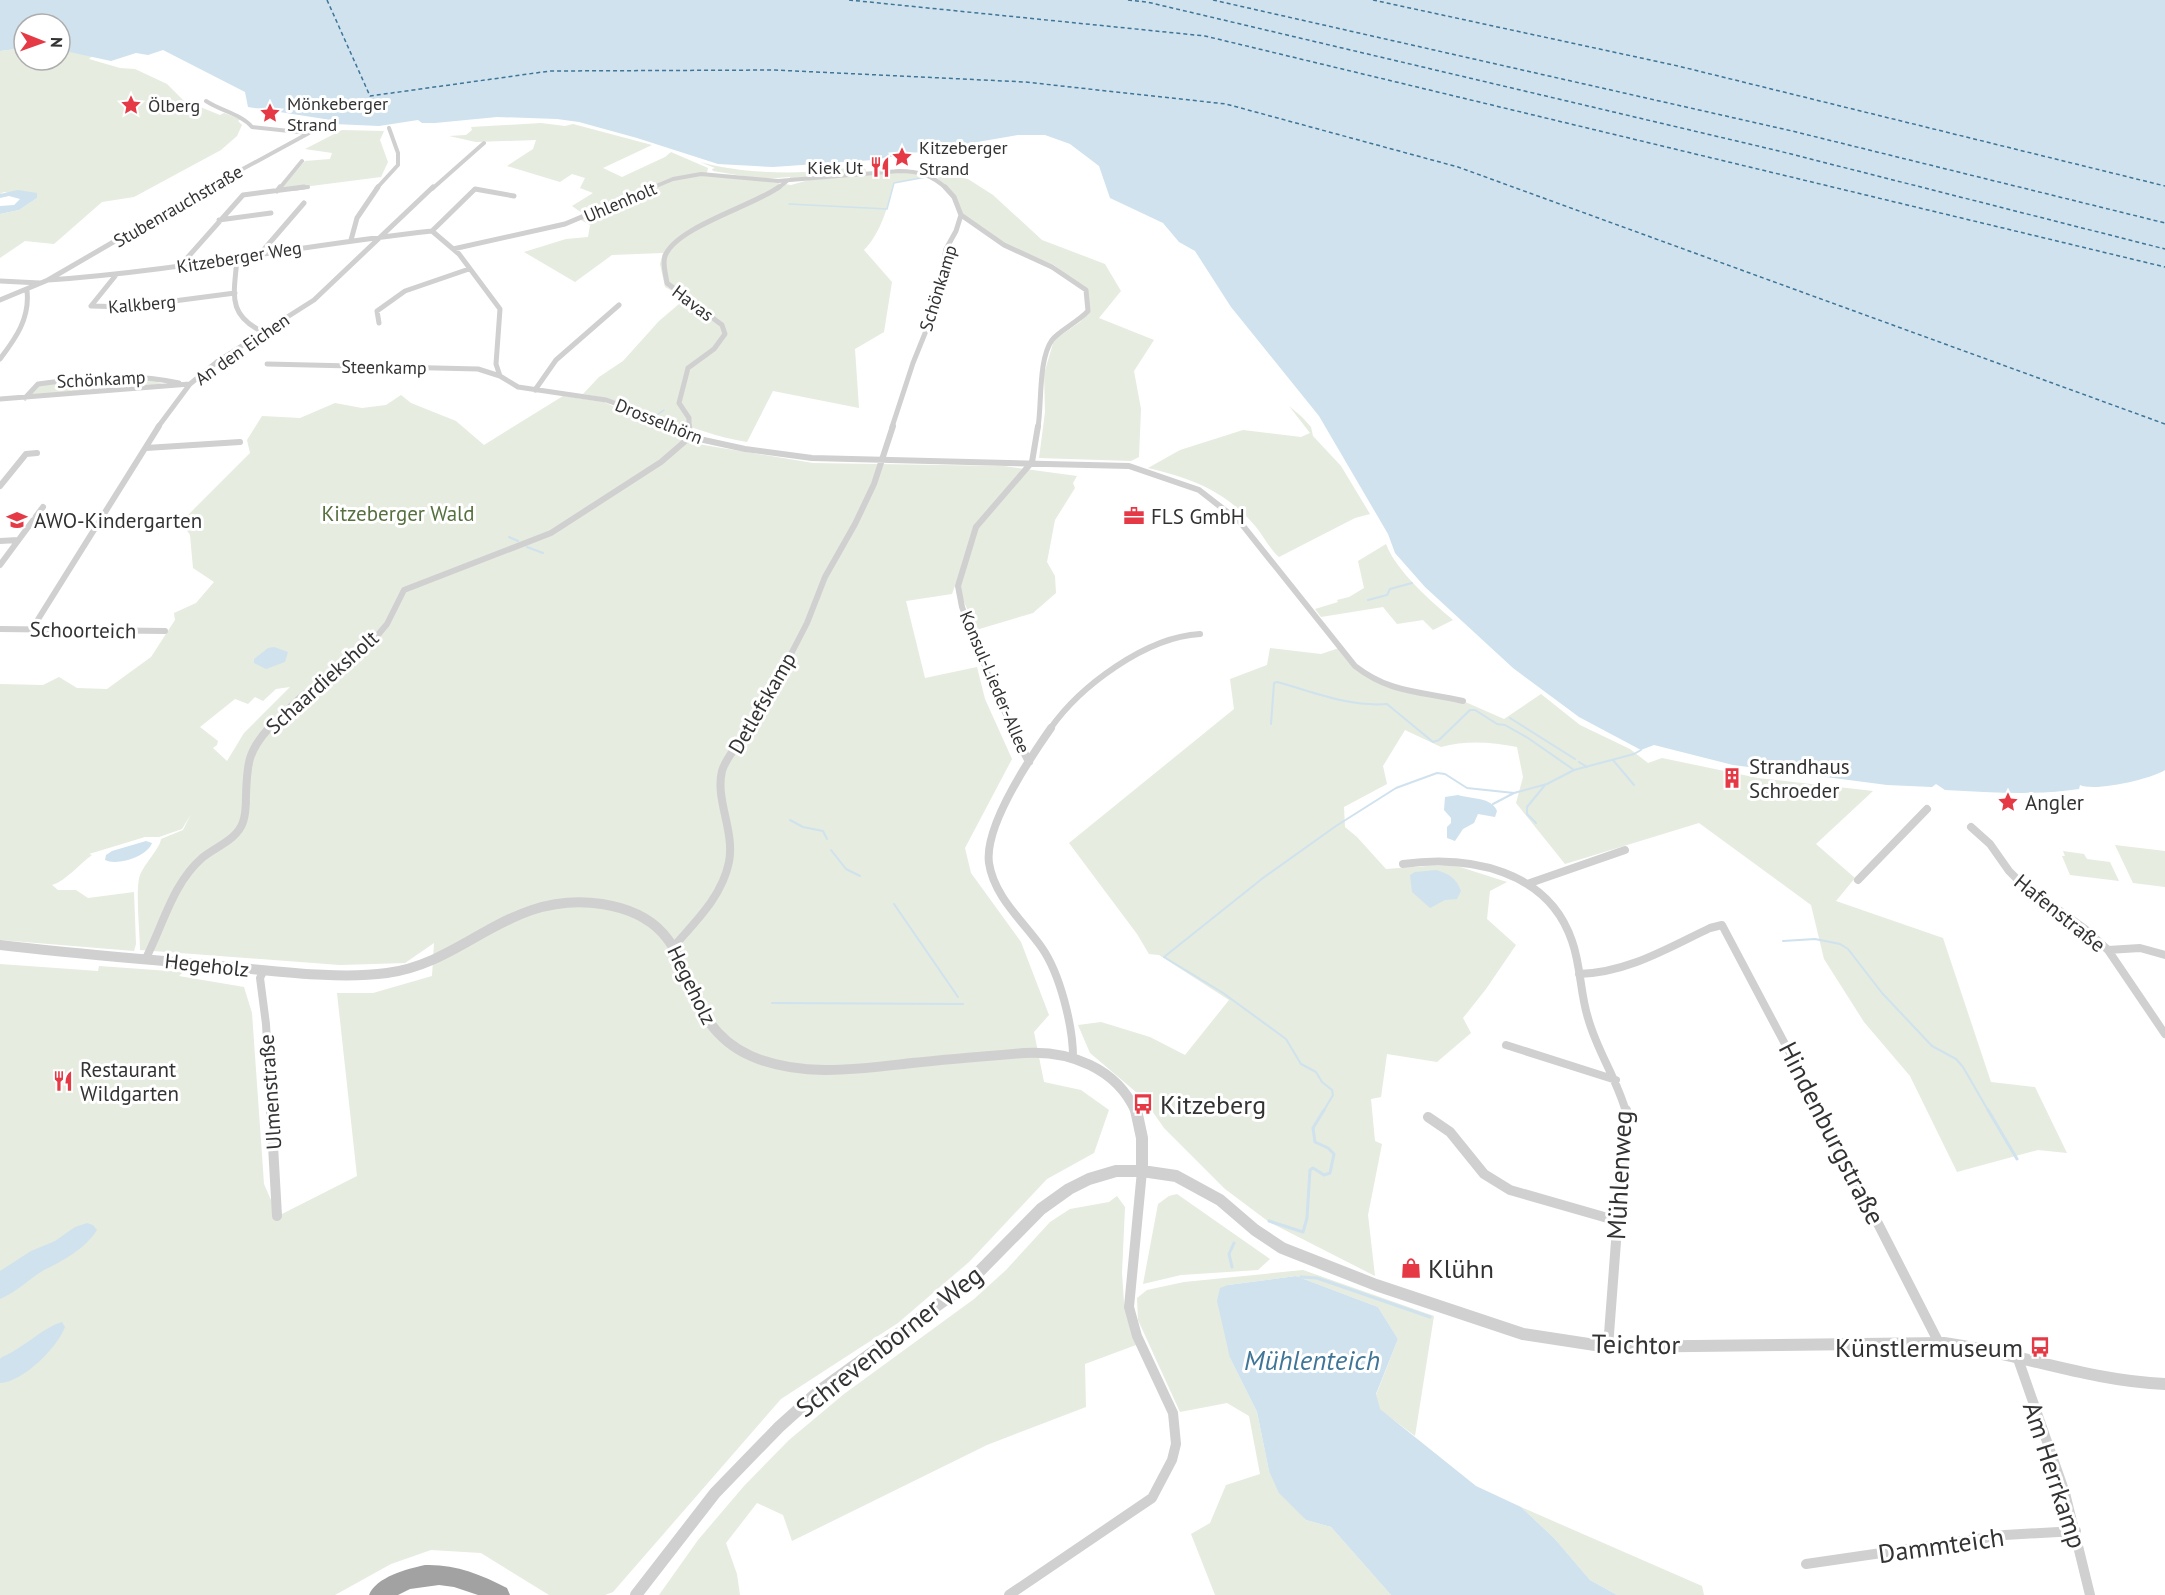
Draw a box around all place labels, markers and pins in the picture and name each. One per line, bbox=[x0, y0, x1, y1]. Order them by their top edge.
place label: Mönkeberger Strand bbox=[287, 92, 388, 136]
place icon: Ölberg bbox=[119, 93, 143, 117]
place label: Ölberg bbox=[148, 94, 200, 117]
place icon: Mönkeberger Strand bbox=[258, 101, 282, 125]
place label: Kitzeberger Strand bbox=[919, 136, 1008, 180]
place icon: Kitzeberger Strand bbox=[890, 145, 914, 169]
restaurant icon: Kiek Ut bbox=[868, 155, 892, 179]
place label: Kiek Ut bbox=[807, 156, 863, 179]
place label: FLS GmbH bbox=[1151, 503, 1245, 530]
office icon: FLS GmbH bbox=[1122, 504, 1146, 528]
place label: AWO-Kindergarten bbox=[34, 507, 202, 534]
school or university icon: AWO-Kindergarten bbox=[5, 508, 29, 532]
place label: Strandhaus Schroeder bbox=[1749, 753, 1850, 804]
building icon: Strandhaus Schroeder bbox=[1720, 766, 1744, 790]
place label: Angler bbox=[2025, 789, 2084, 816]
place icon: Angler bbox=[1996, 790, 2020, 814]
place label: Restaurant Wildgarten bbox=[80, 1056, 179, 1107]
restaurant icon: Restaurant Wildgarten bbox=[51, 1069, 75, 1093]
place label: Kitzeberg bbox=[1160, 1088, 1266, 1121]
bus stop icon: Kitzeberg bbox=[1131, 1092, 1155, 1116]
place label: Klühn bbox=[1428, 1252, 1494, 1285]
shop icon: Klühn bbox=[1399, 1256, 1423, 1280]
place label: Künstlermuseum bbox=[1835, 1331, 2023, 1364]
bus stop icon: Künstlermuseum bbox=[2028, 1335, 2052, 1359]

